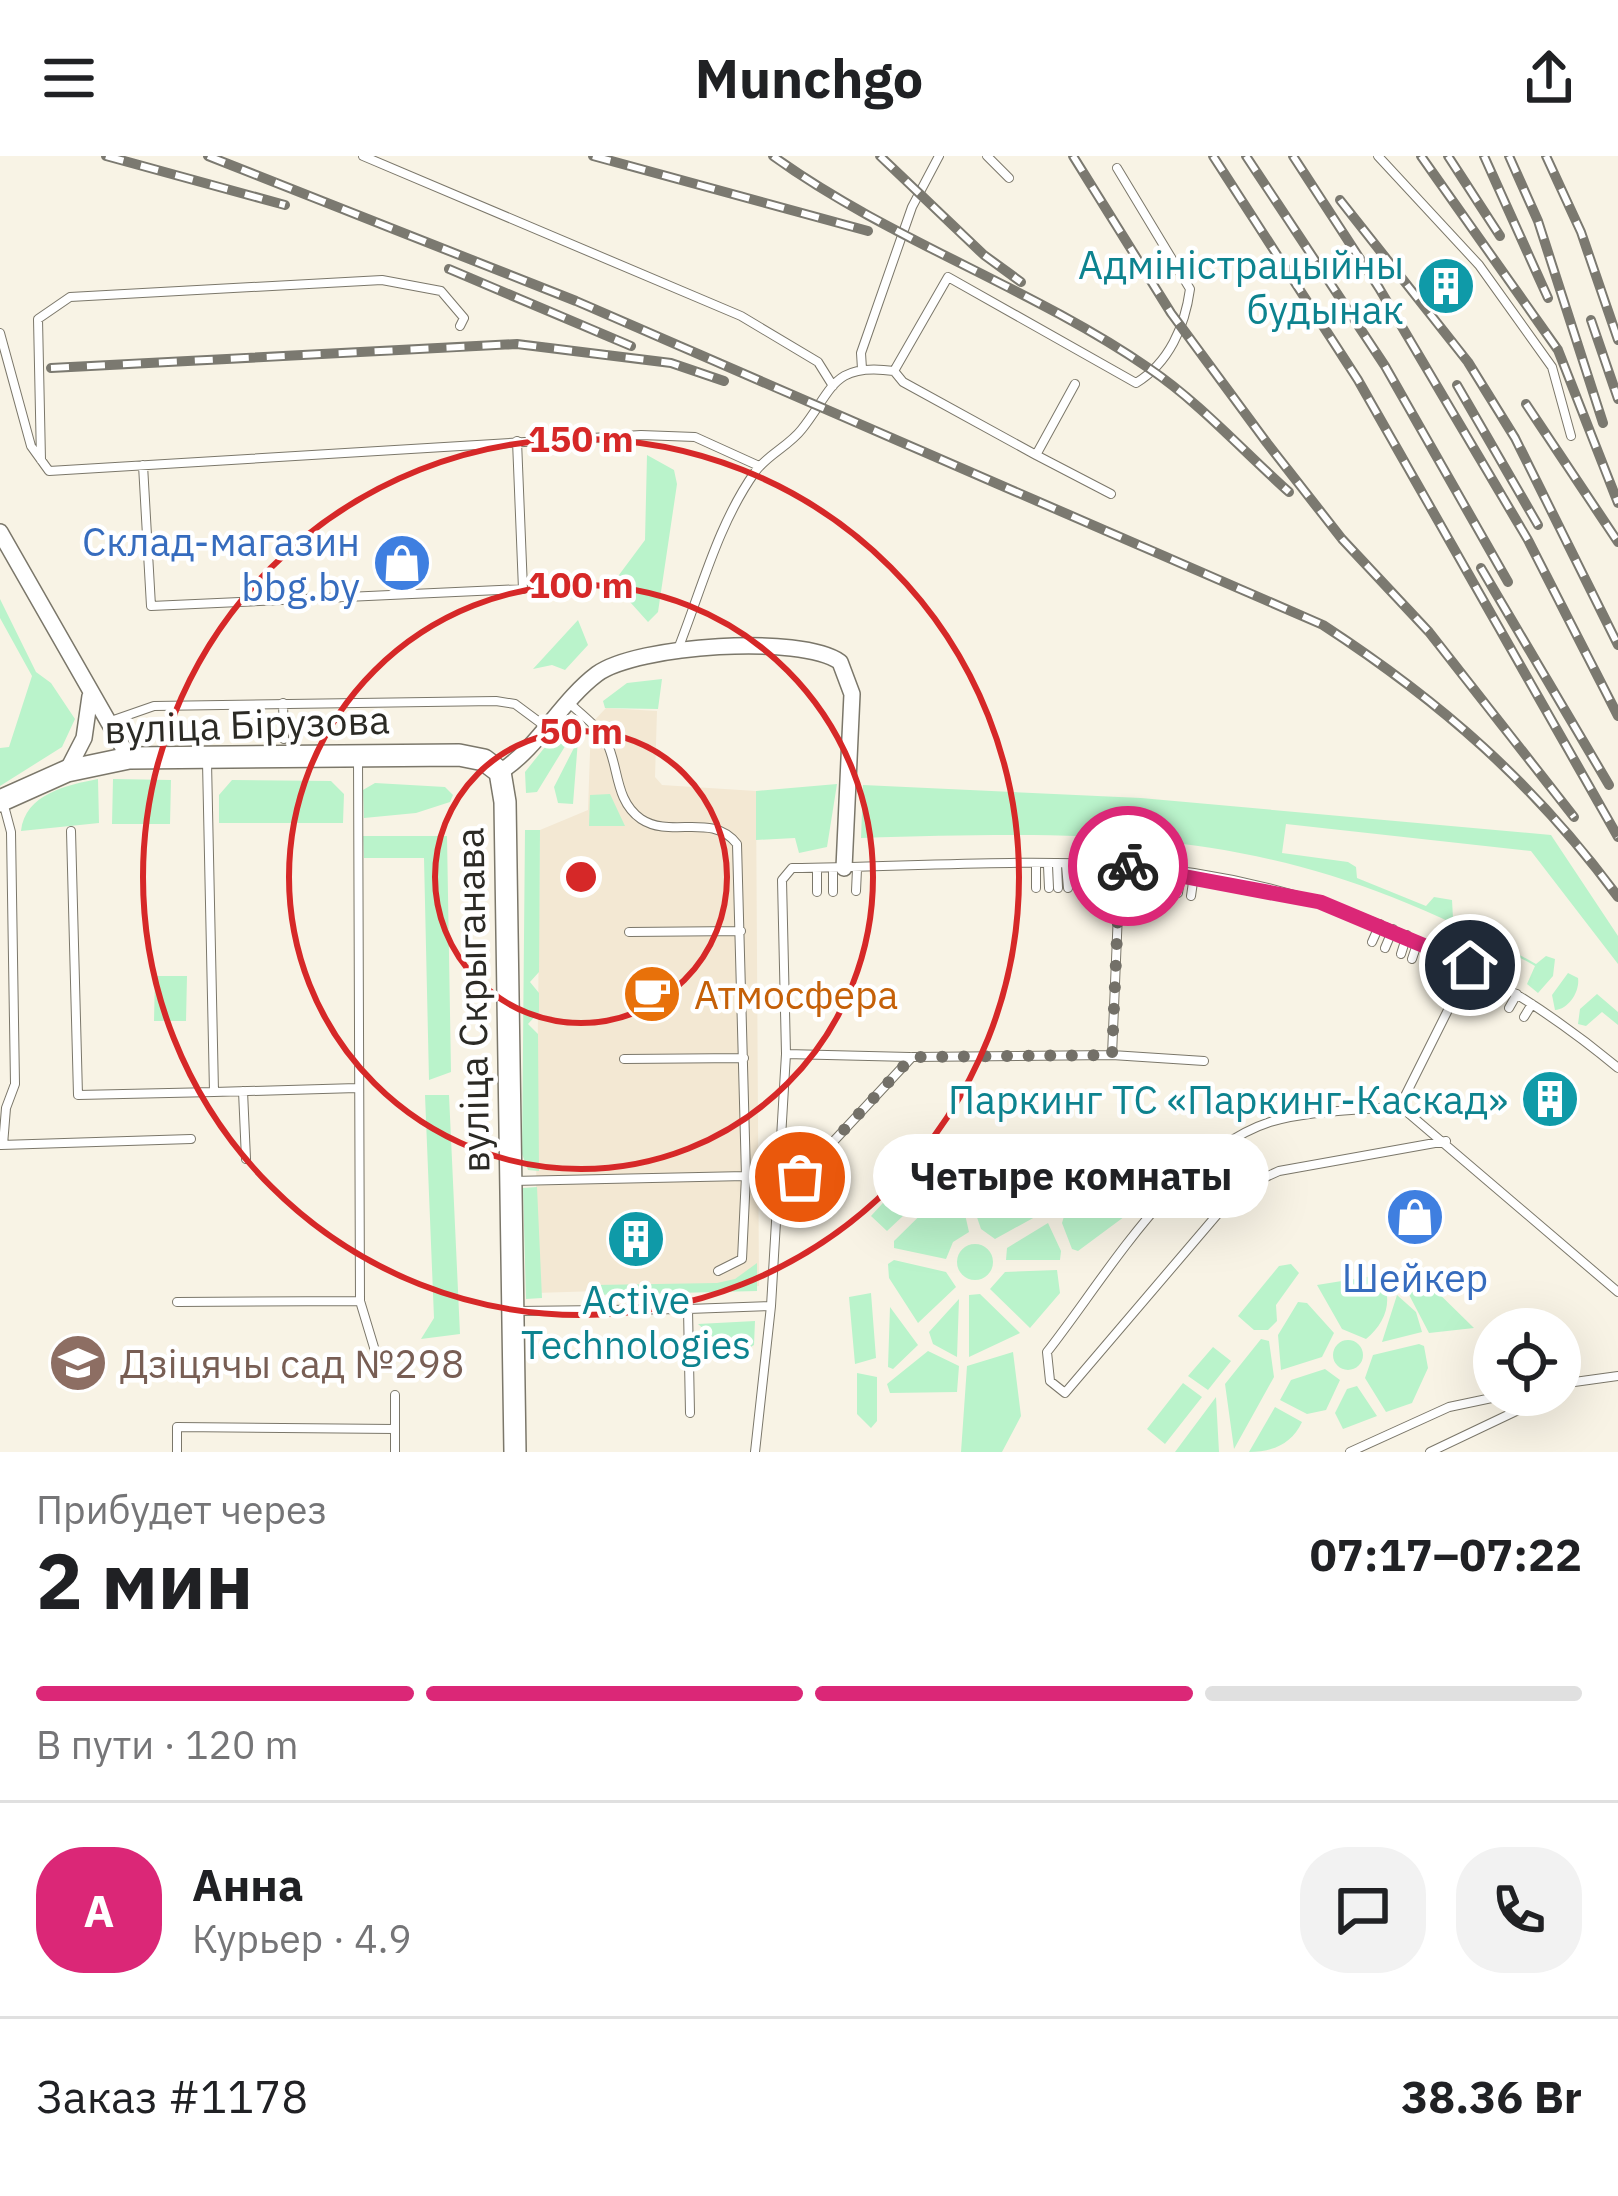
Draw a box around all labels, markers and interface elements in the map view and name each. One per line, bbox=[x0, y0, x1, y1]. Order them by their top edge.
text: Munchgo bbox=[695, 43, 923, 113]
icon: menu bbox=[36, 45, 102, 111]
icon: share bbox=[1516, 45, 1582, 111]
place label: Адміністрацыйны будынак bbox=[1078, 239, 1404, 335]
building icon: Адміністрацыйны будынак bbox=[1415, 255, 1477, 317]
text: 150 m bbox=[528, 415, 634, 462]
place label: Склад-магазин bbg.by bbox=[82, 516, 360, 612]
shop icon: Склад-магазин bbg.by bbox=[371, 532, 433, 594]
text: 100 m bbox=[528, 561, 634, 608]
street label: вуліца Бірузова bbox=[103, 694, 391, 754]
text: 50 m bbox=[539, 707, 623, 754]
courier bbox=[1068, 806, 1188, 926]
street label: вуліца Скрыганава bbox=[443, 827, 501, 1173]
icon: bike bbox=[1095, 833, 1161, 899]
centre of rings bbox=[560, 856, 602, 898]
pin bbox=[1419, 914, 1521, 1016]
icon: home bbox=[1437, 932, 1503, 998]
cafe icon: Атмосфера bbox=[621, 963, 683, 1025]
place label: Атмосфера bbox=[694, 969, 898, 1020]
building icon: Паркинг ТС «Паркинг-Каскад» bbox=[1519, 1068, 1581, 1130]
place label: Паркинг ТС «Паркинг-Каскад» bbox=[948, 1074, 1508, 1125]
pin bbox=[749, 1126, 851, 1228]
callout: Четыре комнаты bbox=[872, 1135, 1268, 1219]
icon: bag bbox=[767, 1144, 833, 1210]
text: Четыре комнаты bbox=[910, 1150, 1232, 1201]
shop icon: Шейкер bbox=[1384, 1186, 1446, 1248]
building icon: Active Technologies bbox=[605, 1208, 667, 1270]
place label: Шейкер bbox=[1342, 1252, 1488, 1303]
place label: Active Technologies bbox=[521, 1274, 751, 1370]
map controls bbox=[1473, 1308, 1581, 1416]
button: locate bbox=[1473, 1308, 1581, 1416]
school or university icon: Дзіцячы сад №298 bbox=[47, 1332, 109, 1394]
place label: Дзіцячы сад №298 bbox=[120, 1338, 464, 1389]
text: Прибудет через bbox=[36, 1484, 327, 1535]
text: 07:17–07:22 bbox=[1310, 1525, 1582, 1583]
text: 2 мин bbox=[36, 1529, 253, 1630]
text: В пути · 120 m bbox=[36, 1719, 299, 1770]
button: chat bbox=[1300, 1847, 1426, 1973]
button: phone bbox=[1456, 1847, 1582, 1973]
text: Анна bbox=[192, 1855, 304, 1913]
text: А bbox=[84, 1881, 114, 1939]
text: Курьер · 4.9 bbox=[192, 1913, 412, 1964]
text: Заказ #1178 bbox=[36, 2067, 308, 2125]
text: 38.36 Br bbox=[1401, 2067, 1582, 2125]

